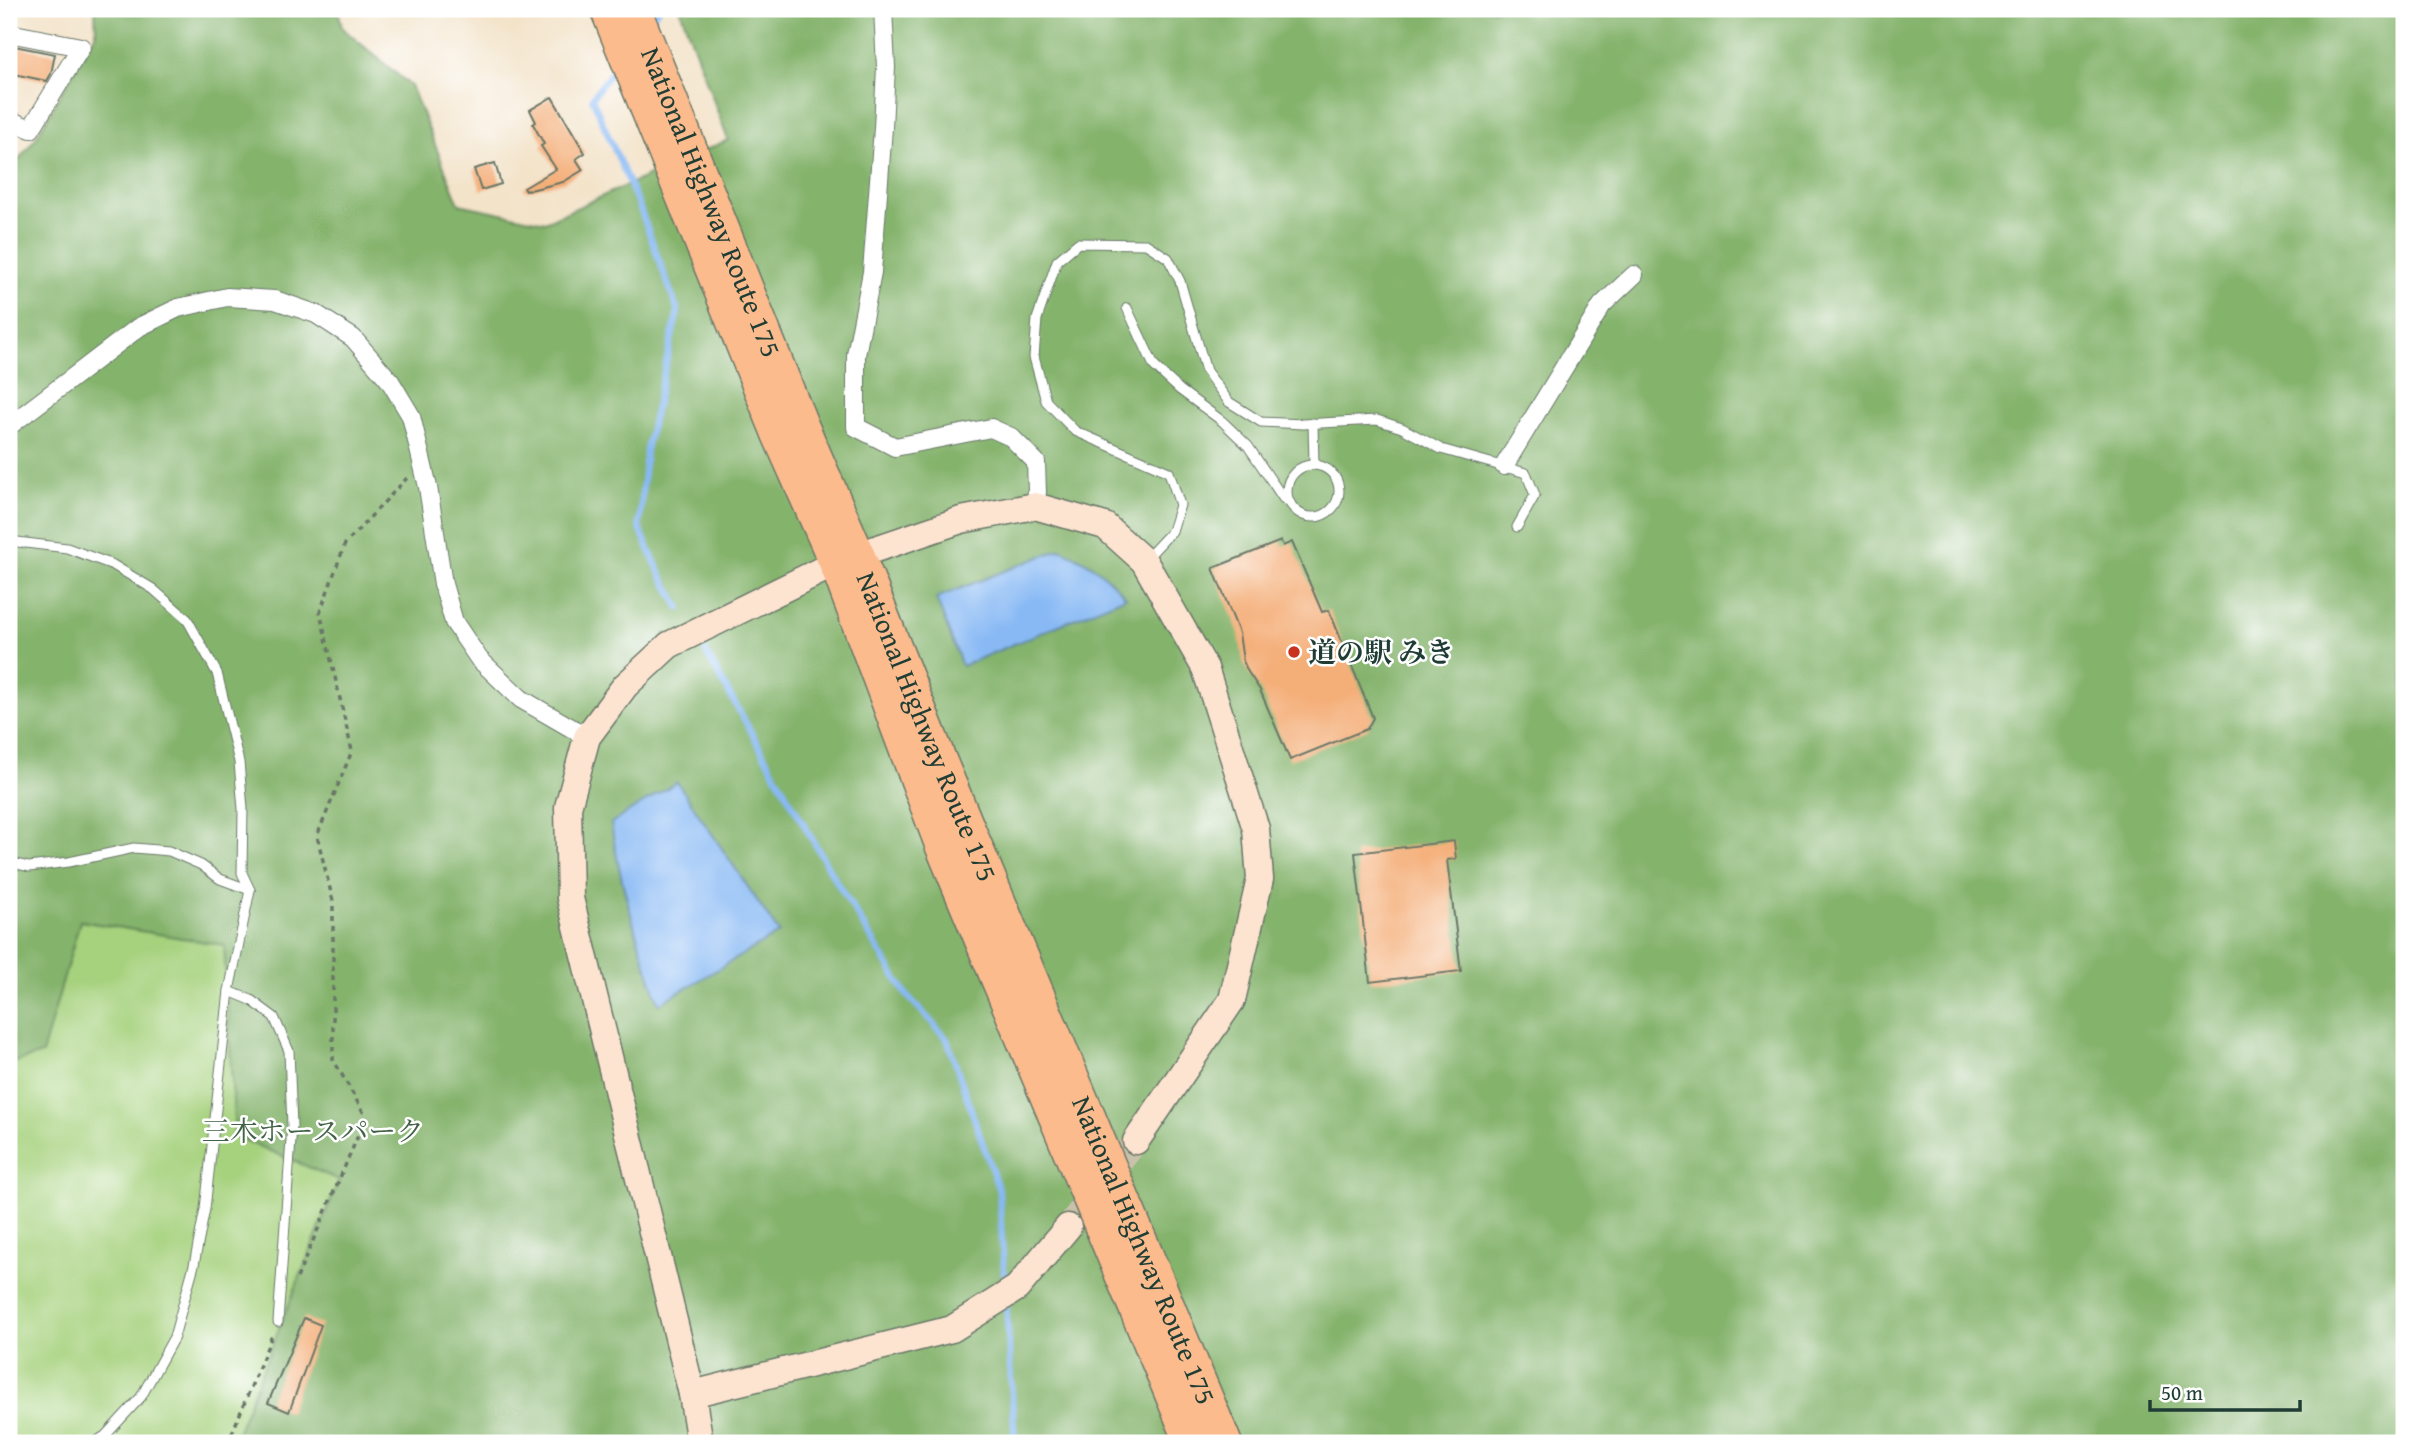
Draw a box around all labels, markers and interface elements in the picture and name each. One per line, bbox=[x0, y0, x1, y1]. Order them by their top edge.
street label: National Highway Route 175 bbox=[631, 41, 793, 363]
street label: National Highway Route 175 bbox=[847, 565, 1009, 887]
place label: 道の駅 みき bbox=[1308, 631, 1454, 672]
marker: 道の駅 みき bbox=[1286, 644, 1302, 660]
street label: National Highway Route 175 bbox=[1062, 1089, 1228, 1410]
park label: 三木ホースパーク bbox=[202, 1110, 424, 1151]
scale bar bbox=[2150, 1368, 2301, 1412]
text: 50 m bbox=[2161, 1377, 2203, 1408]

